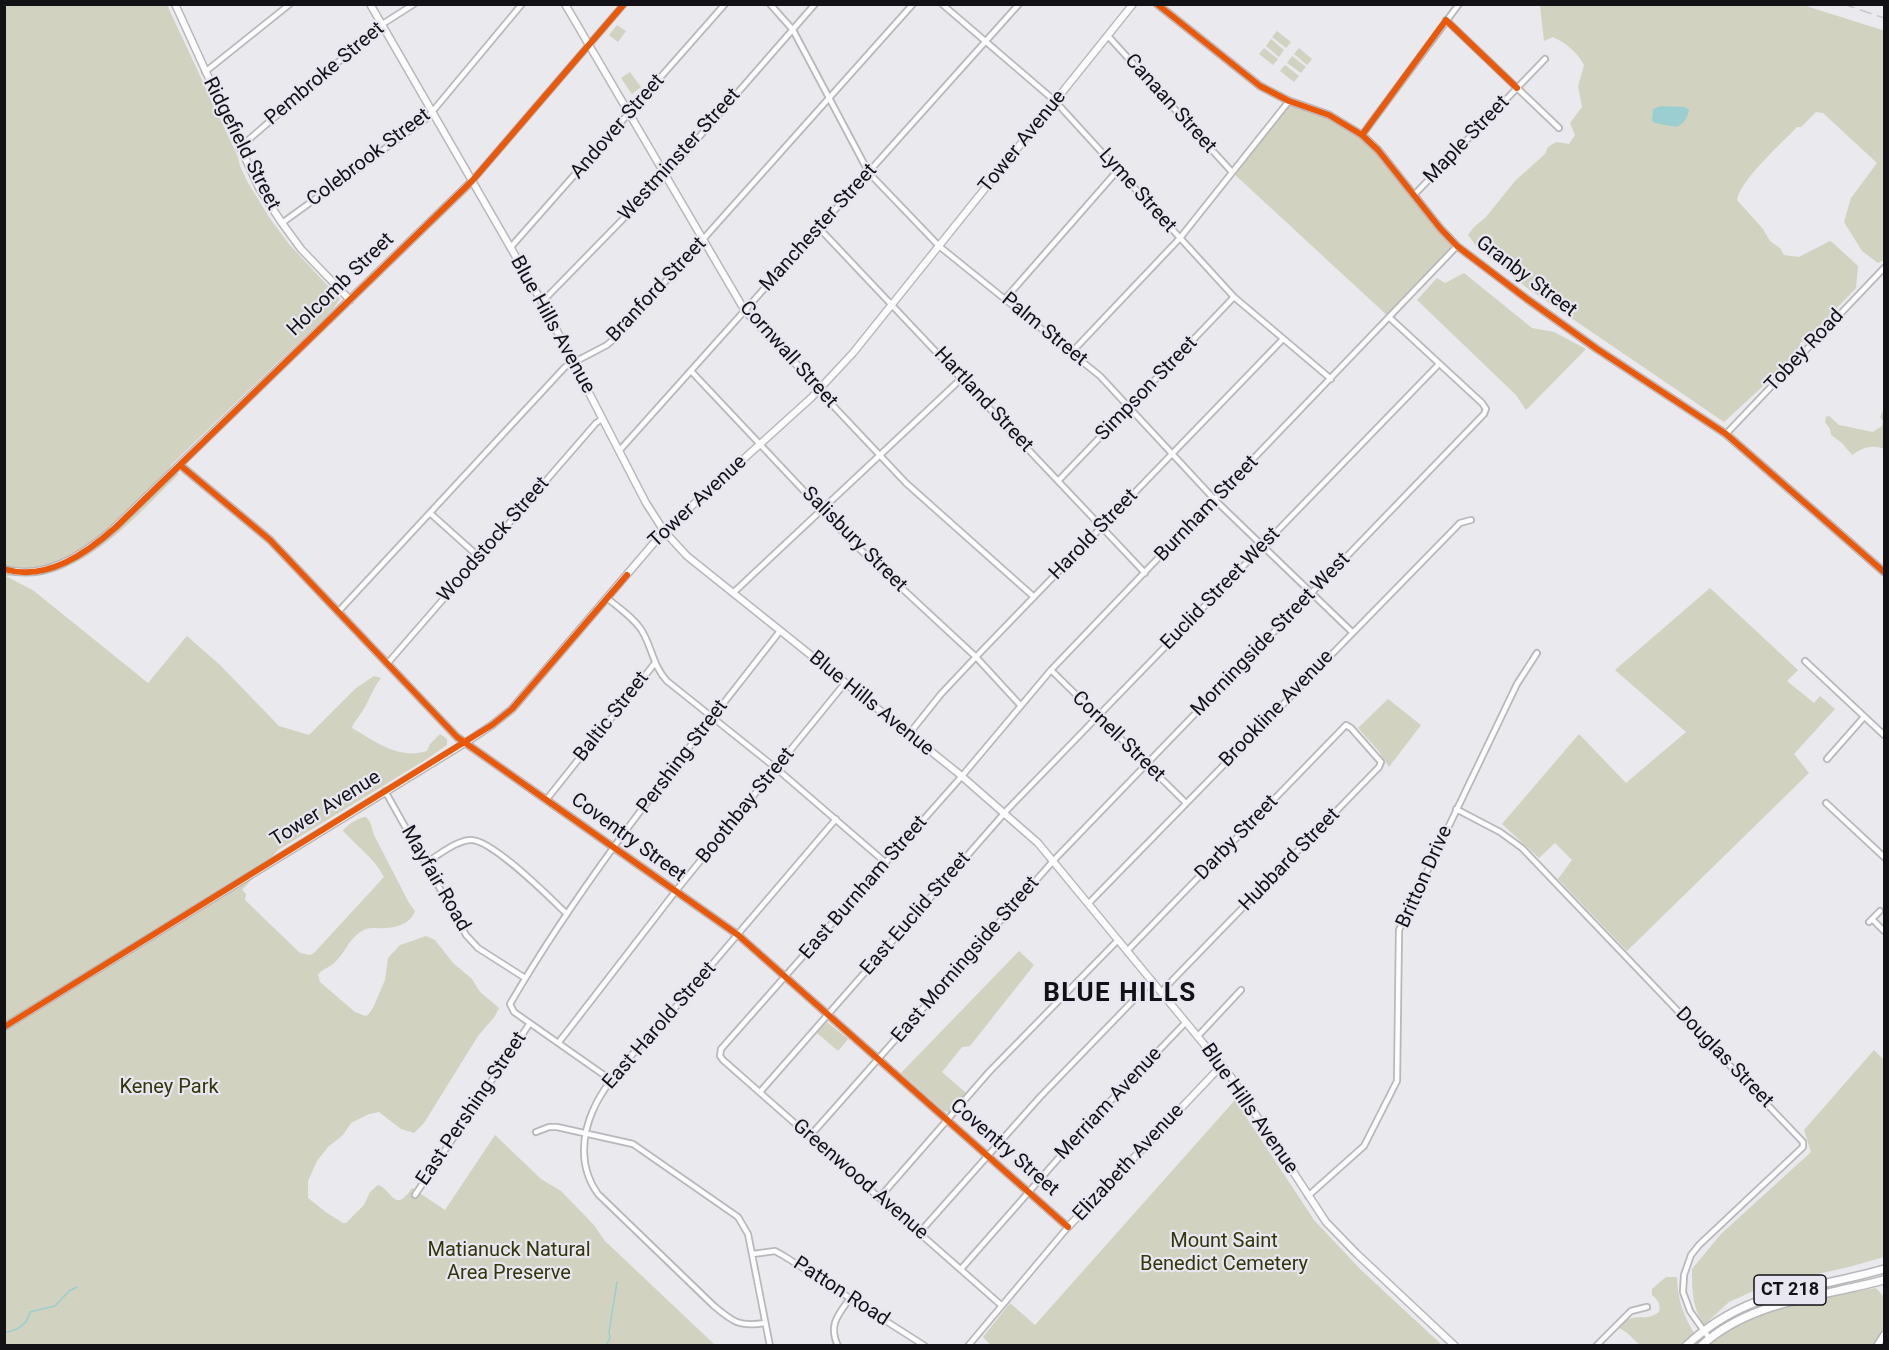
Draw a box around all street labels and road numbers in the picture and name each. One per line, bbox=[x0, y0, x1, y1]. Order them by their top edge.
street label: Pembroke Street bbox=[261, 17, 389, 131]
street label: Canaan Street bbox=[1119, 49, 1221, 159]
street label: Andover Street bbox=[566, 70, 670, 184]
street label: Ridgefield Street bbox=[197, 74, 285, 214]
street label: Westminster Street bbox=[614, 84, 746, 226]
street label: Tower Avenue bbox=[974, 86, 1072, 198]
street label: Maple Street bbox=[1419, 91, 1515, 189]
street label: Colebrook Street bbox=[303, 104, 435, 212]
street label: Lyme Street bbox=[1093, 144, 1181, 238]
street label: Manchester Street bbox=[755, 159, 883, 297]
street label: Holcomb Street bbox=[283, 228, 399, 342]
street label: Granby Street bbox=[1471, 231, 1581, 323]
street label: Branford Street bbox=[602, 233, 712, 347]
street label: Blue Hills Avenue bbox=[504, 252, 600, 398]
street label: Palm Street bbox=[996, 288, 1092, 372]
street label: Cornwall Street bbox=[734, 297, 842, 413]
street label: Tobey Road bbox=[1761, 305, 1849, 397]
street label: Simpson Street bbox=[1091, 332, 1203, 446]
street label: Hartland Street bbox=[928, 343, 1038, 457]
street label: Tower Avenue bbox=[644, 451, 752, 553]
street label: Burnham Street bbox=[1150, 451, 1264, 567]
street label: Woodstock Street bbox=[433, 473, 555, 607]
street label: Salisbury Street bbox=[796, 482, 912, 598]
street label: Harold Street bbox=[1045, 485, 1143, 585]
street label: Euclid Street West bbox=[1156, 523, 1286, 655]
street label: Morningside Street West bbox=[1186, 548, 1356, 722]
street label: Brookline Avenue bbox=[1215, 645, 1339, 773]
street label: Blue Hills Avenue bbox=[804, 646, 938, 762]
street label: Baltic Street bbox=[569, 667, 655, 767]
street label: Cornell Street bbox=[1066, 687, 1170, 787]
street label: Pershing Street bbox=[632, 695, 734, 819]
street label: Boothbay Street bbox=[692, 743, 800, 869]
street label: Tower Avenue bbox=[267, 766, 385, 852]
street label: Coventry Street bbox=[566, 788, 690, 888]
street label: Darby Street bbox=[1190, 790, 1284, 886]
street label: Hubbard Street bbox=[1235, 803, 1345, 917]
street label: East Burnham Street bbox=[795, 811, 933, 965]
street label: Mayfair Road bbox=[395, 822, 475, 936]
street label: Britton Drive bbox=[1392, 822, 1458, 932]
street label: East Euclid Street bbox=[856, 847, 976, 981]
street label: East Morningside Street bbox=[887, 872, 1045, 1048]
street label: East Harold Street bbox=[598, 957, 722, 1095]
street label: Douglas Street bbox=[1670, 1003, 1778, 1113]
street label: East Pershing Street bbox=[412, 1028, 532, 1190]
street label: Blue Hills Avenue bbox=[1195, 1039, 1303, 1179]
street label: Merriam Avenue bbox=[1051, 1043, 1167, 1165]
street label: Coventry Street bbox=[945, 1094, 1063, 1202]
street label: Elizabeth Avenue bbox=[1069, 1099, 1189, 1227]
street label: Greenwood Avenue bbox=[787, 1115, 933, 1245]
street label: Patton Road bbox=[789, 1252, 893, 1332]
road number: CT 218 bbox=[1754, 1275, 1826, 1305]

